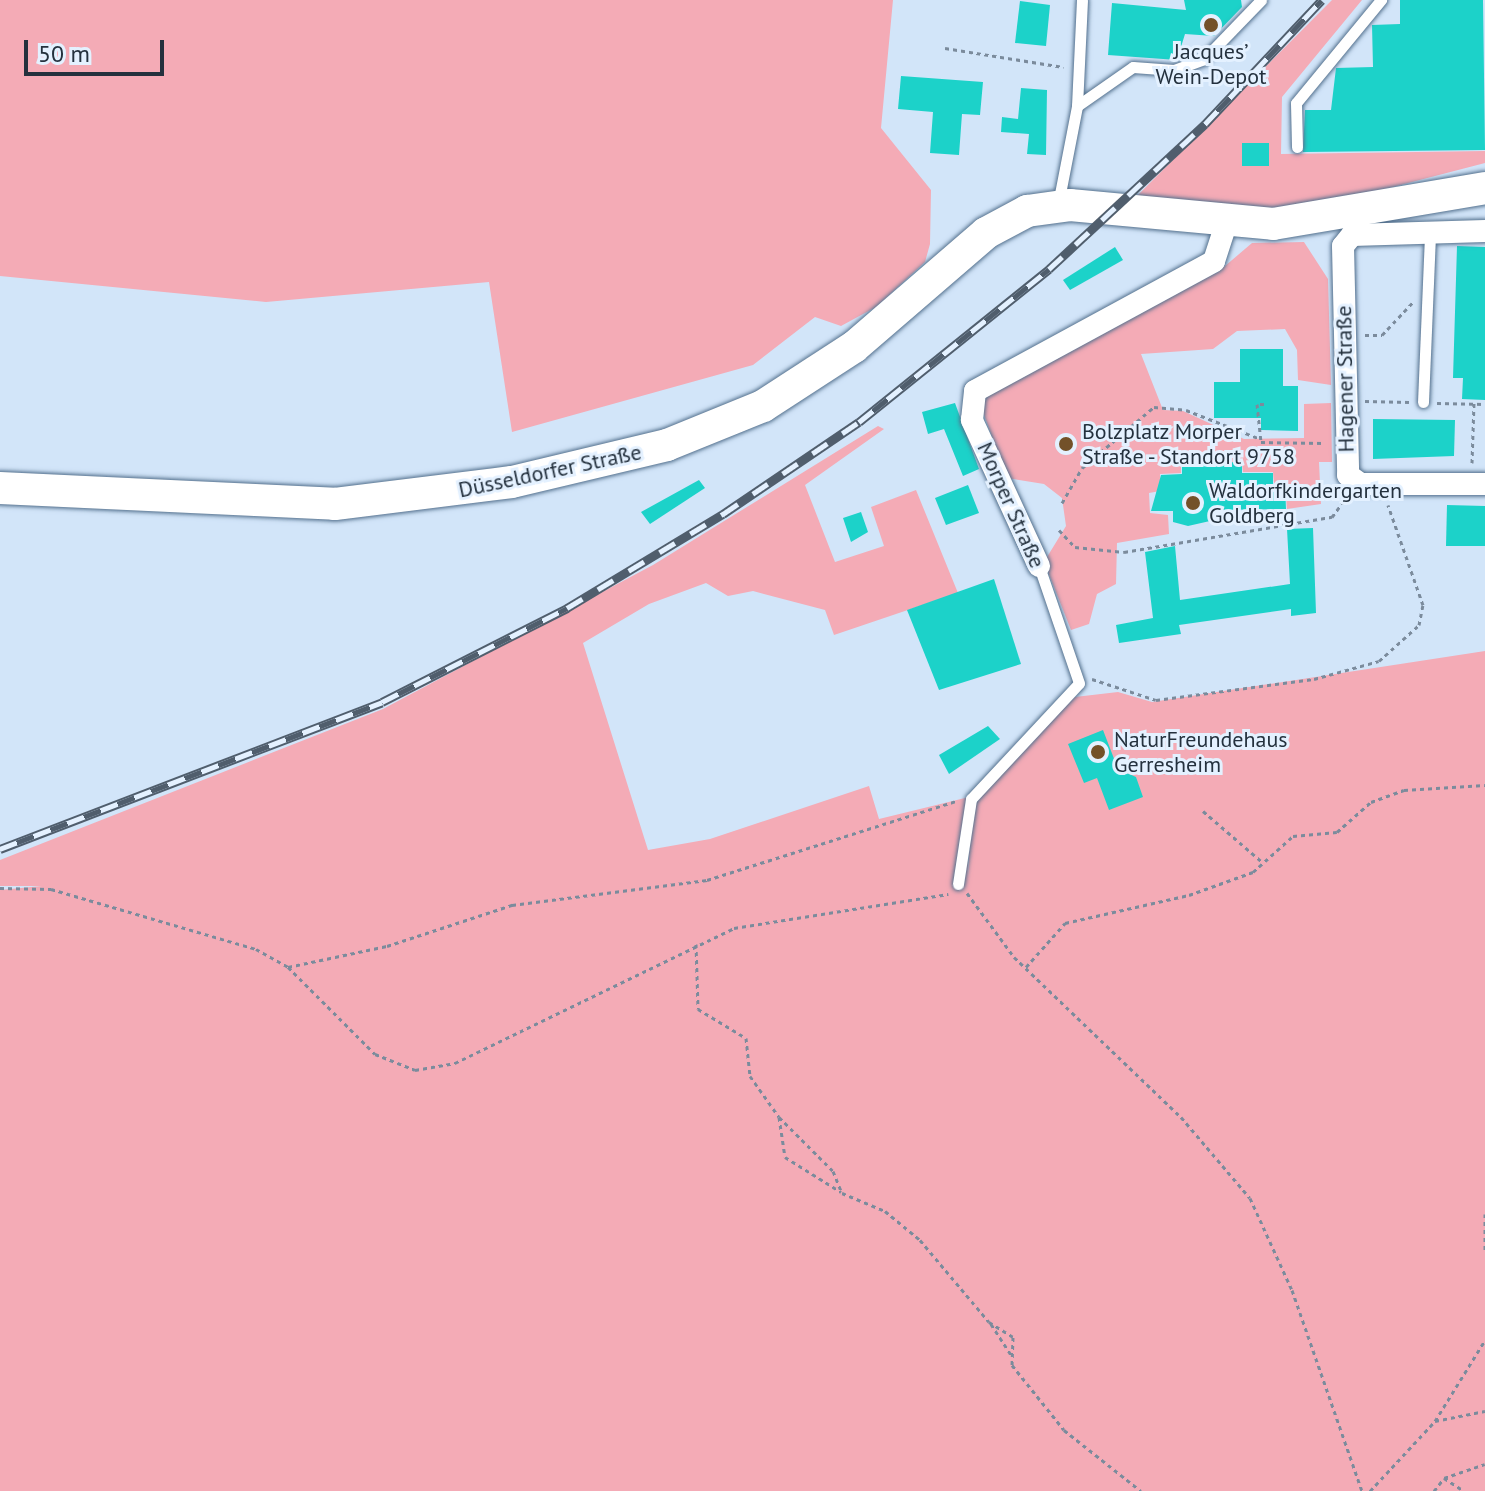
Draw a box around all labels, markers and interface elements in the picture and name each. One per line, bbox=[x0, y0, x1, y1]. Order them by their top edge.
marker: Jacques’ Wein-Depot bbox=[1202, 16, 1220, 34]
scale bar bbox=[28, 24, 168, 74]
text: 50 m bbox=[38, 38, 90, 69]
place label: Jacques’ Wein-Depot bbox=[1155, 38, 1267, 90]
street label: Hagener Straße bbox=[1331, 305, 1359, 453]
place label: Bolzplatz Morper Straße - Standort 9758 bbox=[1082, 418, 1299, 470]
marker: Bolzplatz Morper Straße - Standort 9758 bbox=[1057, 435, 1075, 453]
street label: Morper Straße bbox=[972, 438, 1050, 572]
street label: Düsseldorfer Straße bbox=[456, 439, 644, 503]
place label: Waldorfkindergarten Goldberg bbox=[1209, 477, 1402, 528]
marker: Waldorfkindergarten Goldberg bbox=[1184, 494, 1202, 512]
place label: NaturFreundehaus Gerresheim bbox=[1114, 726, 1288, 778]
marker: NaturFreundehaus Gerresheim bbox=[1089, 743, 1107, 761]

